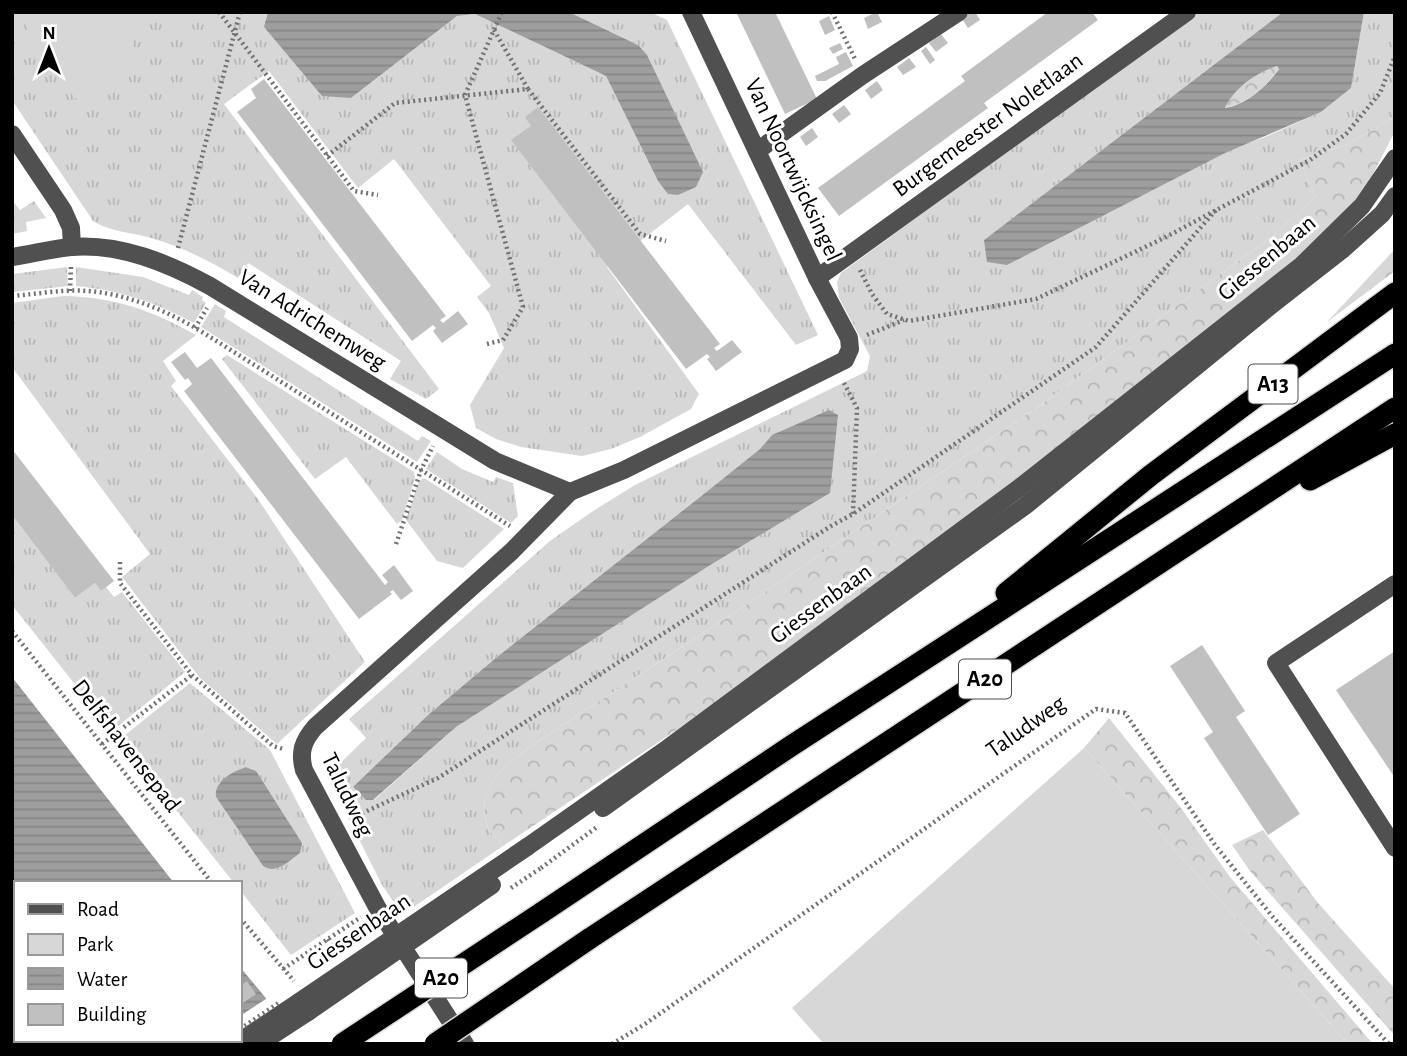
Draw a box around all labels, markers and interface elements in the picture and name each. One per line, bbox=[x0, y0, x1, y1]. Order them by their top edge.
north arrow bbox=[14, 14, 84, 84]
text: N bbox=[42, 24, 56, 43]
street label: Burgemeester Noletlaan bbox=[889, 48, 1087, 202]
street label: Van Noortwijcksingel bbox=[740, 75, 846, 265]
street label: Giessenbaan bbox=[1214, 211, 1320, 305]
street label: Van Adrichemweg bbox=[234, 265, 390, 375]
road number: A13 bbox=[1248, 364, 1298, 404]
street label: Giessenbaan bbox=[766, 559, 876, 649]
road number: A20 bbox=[959, 660, 1011, 698]
street label: Delfshavensepad bbox=[67, 675, 185, 817]
street label: Taludweg bbox=[982, 691, 1070, 763]
street label: Taludweg bbox=[316, 749, 378, 841]
legend bbox=[14, 881, 242, 1042]
street label: Giessenbaan bbox=[303, 889, 415, 975]
text: Road bbox=[77, 899, 119, 920]
text: Park bbox=[77, 934, 114, 955]
road number: A20 bbox=[415, 959, 467, 998]
text: Water bbox=[77, 969, 127, 990]
text: Building bbox=[77, 1004, 147, 1025]

